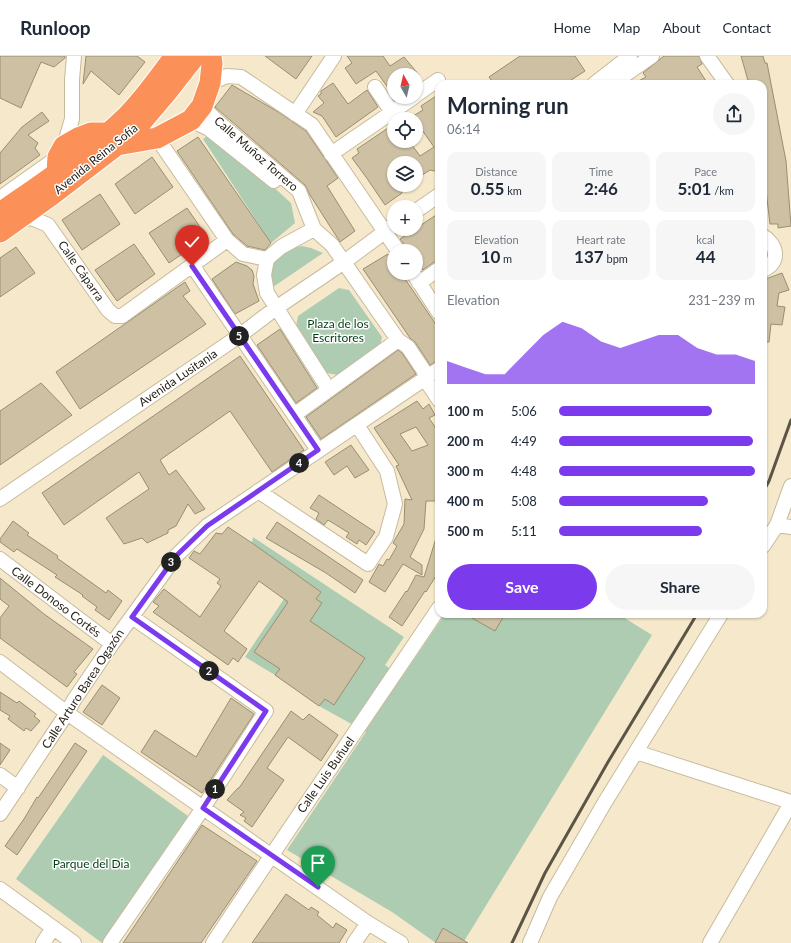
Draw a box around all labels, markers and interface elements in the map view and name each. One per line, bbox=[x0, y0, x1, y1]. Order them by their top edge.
text: Runloop bbox=[20, 16, 91, 39]
text: Home bbox=[553, 19, 591, 36]
text: Map bbox=[613, 19, 640, 36]
text: About bbox=[662, 19, 700, 36]
text: Contact bbox=[722, 19, 771, 36]
north arrow bbox=[387, 68, 423, 104]
map controls bbox=[387, 68, 423, 280]
text: Morning run bbox=[447, 92, 569, 119]
button: share bbox=[713, 93, 755, 135]
button: locate bbox=[387, 112, 423, 148]
street label: Calle Muñoz Torrero bbox=[211, 113, 302, 194]
street label: Avenida Reina Sofía bbox=[51, 120, 141, 197]
text: 06:14 bbox=[447, 121, 480, 137]
button: layers bbox=[387, 156, 423, 192]
text: Distance bbox=[475, 165, 517, 178]
text: Time bbox=[589, 165, 613, 178]
text: Pace bbox=[694, 165, 717, 178]
text: 0.55 bbox=[471, 178, 504, 199]
text: 2:46 bbox=[584, 178, 618, 199]
text: 5:01 bbox=[677, 178, 711, 199]
text: km bbox=[504, 184, 522, 197]
text: /km bbox=[711, 184, 734, 197]
button: + bbox=[387, 200, 423, 236]
pin bbox=[175, 225, 209, 266]
icon: check bbox=[181, 231, 203, 253]
text: Elevation bbox=[474, 233, 519, 246]
text: Heart rate bbox=[576, 233, 626, 246]
text: kcal bbox=[696, 233, 715, 246]
street label: Calle Cáparra bbox=[55, 238, 108, 304]
button: − bbox=[387, 244, 423, 280]
text: 10 bbox=[481, 246, 500, 267]
text: 137 bbox=[574, 246, 604, 267]
text: 44 bbox=[696, 246, 716, 267]
text: m bbox=[500, 252, 512, 265]
text: bpm bbox=[604, 252, 628, 265]
text: Elevation bbox=[447, 292, 500, 308]
text: 231–239 m bbox=[688, 292, 755, 308]
park label: Plaza de los Escritores bbox=[307, 316, 369, 345]
pin: 5 bbox=[229, 326, 249, 346]
text: 5 bbox=[236, 329, 242, 342]
street label: Avenida Lusitania bbox=[136, 346, 220, 409]
text: 100 m bbox=[447, 403, 484, 419]
text: 5:06 bbox=[511, 403, 537, 419]
text: 200 m bbox=[447, 433, 484, 449]
text: 4:49 bbox=[511, 433, 537, 449]
pin: 4 bbox=[289, 453, 309, 473]
text: 4 bbox=[296, 456, 302, 469]
text: 300 m bbox=[447, 463, 484, 479]
text: 4:48 bbox=[511, 463, 537, 479]
text: 400 m bbox=[447, 493, 484, 509]
text: 5:08 bbox=[511, 493, 537, 509]
text: 500 m bbox=[447, 523, 484, 539]
text: 5:11 bbox=[511, 523, 537, 539]
pin: 3 bbox=[161, 552, 181, 572]
text: 3 bbox=[168, 555, 174, 568]
street label: Calle Donoso Cortés bbox=[9, 563, 104, 640]
button: Save bbox=[447, 564, 597, 610]
button: Share bbox=[605, 564, 755, 610]
street label: Calle Arturo Barea Ogazón bbox=[38, 626, 127, 751]
pin: 2 bbox=[199, 661, 219, 681]
text: 2 bbox=[206, 664, 212, 677]
street label: Calle Luis Buñuel bbox=[294, 734, 357, 816]
pin: 1 bbox=[205, 779, 225, 799]
text: 1 bbox=[212, 782, 218, 795]
pin bbox=[301, 846, 335, 887]
icon: arrive bbox=[307, 852, 329, 874]
park label: Parque del Dia bbox=[53, 856, 129, 871]

